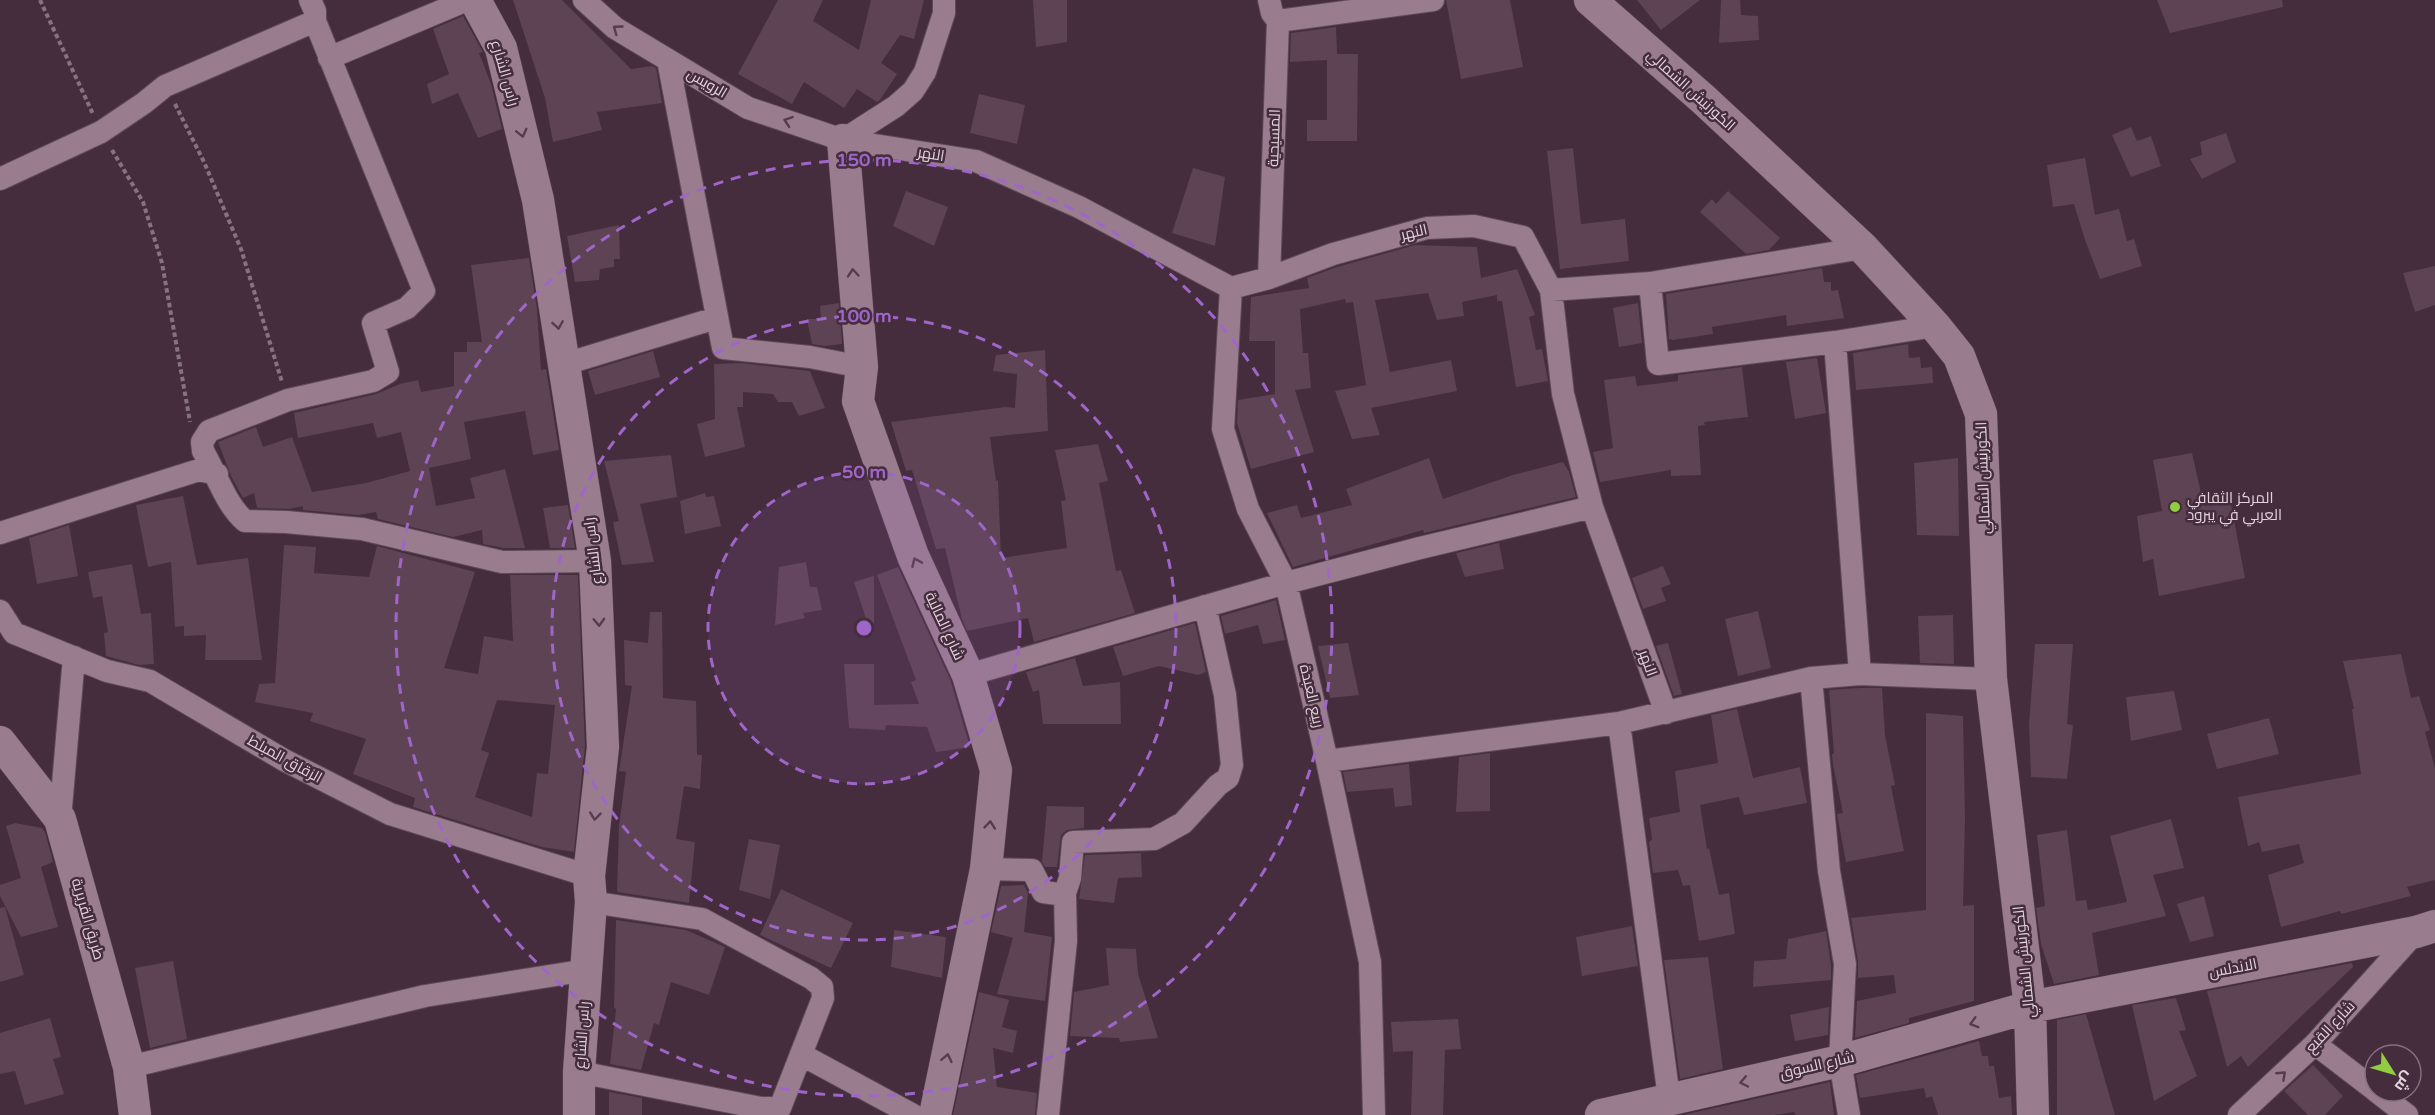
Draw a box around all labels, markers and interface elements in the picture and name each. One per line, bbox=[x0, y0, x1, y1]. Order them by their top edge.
one-way arrow bbox=[613, 25, 624, 36]
street label: راس الشارع bbox=[485, 38, 523, 109]
street label: الكورنيش الشمالي bbox=[1641, 46, 1739, 137]
street label: الرويس bbox=[683, 64, 730, 103]
street label: المسيحية bbox=[1264, 109, 1284, 167]
one-way arrow bbox=[783, 116, 794, 129]
one-way arrow bbox=[514, 128, 527, 138]
street label: النهر bbox=[915, 143, 946, 166]
text: 150 m bbox=[836, 149, 892, 171]
street label: النهر bbox=[1398, 220, 1429, 245]
one-way arrow bbox=[847, 268, 860, 277]
text: 100 m bbox=[836, 305, 892, 327]
one-way arrow bbox=[552, 320, 564, 329]
street label: الكورنيش الشمالي bbox=[1972, 421, 1997, 535]
text: 50 m bbox=[842, 461, 886, 483]
place label: المركز الثقافي العربي في يبرود bbox=[2187, 489, 2282, 527]
marker: المركز الثقافي العربي في يبرود bbox=[2168, 500, 2182, 514]
street label: راس الشارع bbox=[580, 516, 608, 586]
one-way arrow bbox=[911, 557, 923, 568]
street label: شارع المالية bbox=[920, 589, 969, 664]
one-way arrow bbox=[592, 617, 605, 626]
centre of rings bbox=[854, 618, 874, 638]
street label: النهر bbox=[1634, 646, 1661, 679]
street label: ربيع العبدة bbox=[1294, 662, 1328, 730]
street label: الزقاق المبلط bbox=[244, 731, 325, 788]
one-way arrow bbox=[590, 812, 602, 821]
one-way arrow bbox=[984, 820, 996, 830]
street label: طريق القريرية bbox=[67, 876, 108, 962]
street label: الكورنيش الشمالي bbox=[2009, 905, 2042, 1019]
street label: الاندلس bbox=[2207, 955, 2259, 982]
street label: شارع القبع bbox=[2301, 997, 2360, 1058]
street label: راس الشارع bbox=[571, 1001, 595, 1070]
one-way arrow bbox=[1969, 1016, 1980, 1028]
north arrow bbox=[2363, 1043, 2423, 1103]
street label: شارع السوق bbox=[1778, 1048, 1856, 1084]
one-way arrow bbox=[940, 1053, 953, 1063]
text: ش bbox=[2390, 1067, 2418, 1096]
one-way arrow bbox=[2275, 1071, 2286, 1082]
one-way arrow bbox=[1740, 1074, 1750, 1087]

